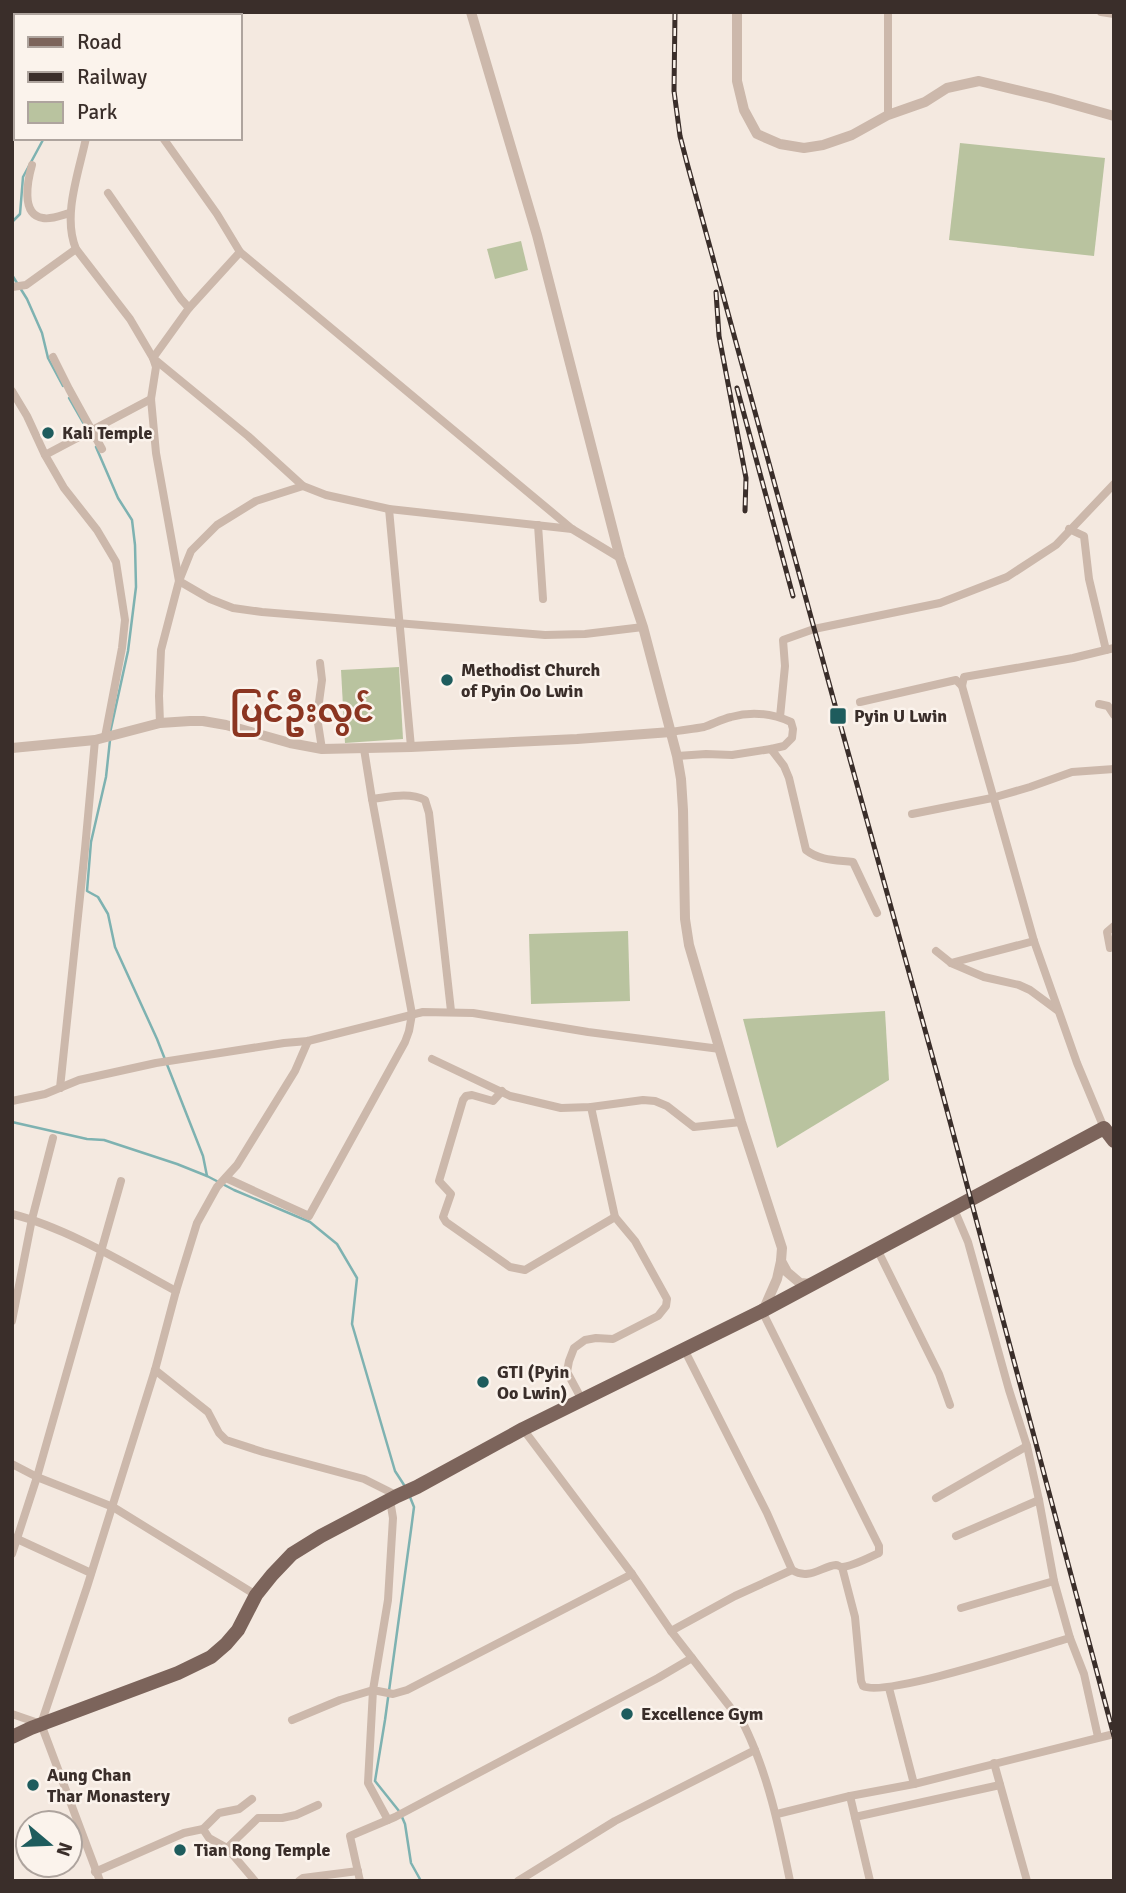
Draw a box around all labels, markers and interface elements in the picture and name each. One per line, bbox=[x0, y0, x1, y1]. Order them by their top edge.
legend bbox=[14, 14, 242, 140]
text: Road bbox=[77, 29, 122, 55]
text: Railway bbox=[77, 64, 147, 90]
text: Park bbox=[77, 99, 118, 125]
place label: Kali Temple bbox=[62, 422, 152, 444]
marker: Kali Temple bbox=[40, 425, 56, 441]
place label: Methodist Church of Pyin Oo Lwin bbox=[461, 659, 601, 702]
marker: Methodist Church of Pyin Oo Lwin bbox=[439, 672, 455, 688]
district label: ပြင်ဦးလွင် bbox=[230, 689, 374, 737]
place label: Pyin U Lwin bbox=[854, 705, 947, 727]
marker: Pyin U Lwin bbox=[828, 706, 848, 726]
place label: GTI (Pyin Oo Lwin) bbox=[497, 1361, 569, 1404]
marker: GTI (Pyin Oo Lwin) bbox=[475, 1374, 491, 1390]
place label: Excellence Gym bbox=[641, 1703, 763, 1725]
marker: Excellence Gym bbox=[619, 1706, 635, 1722]
place label: Aung Chan Thar Monastery bbox=[47, 1764, 170, 1807]
marker: Aung Chan Thar Monastery bbox=[25, 1777, 41, 1793]
north arrow bbox=[14, 1809, 84, 1879]
text: N bbox=[51, 1839, 78, 1859]
place label: Tian Rong Temple bbox=[194, 1839, 330, 1861]
marker: Tian Rong Temple bbox=[172, 1842, 188, 1858]

